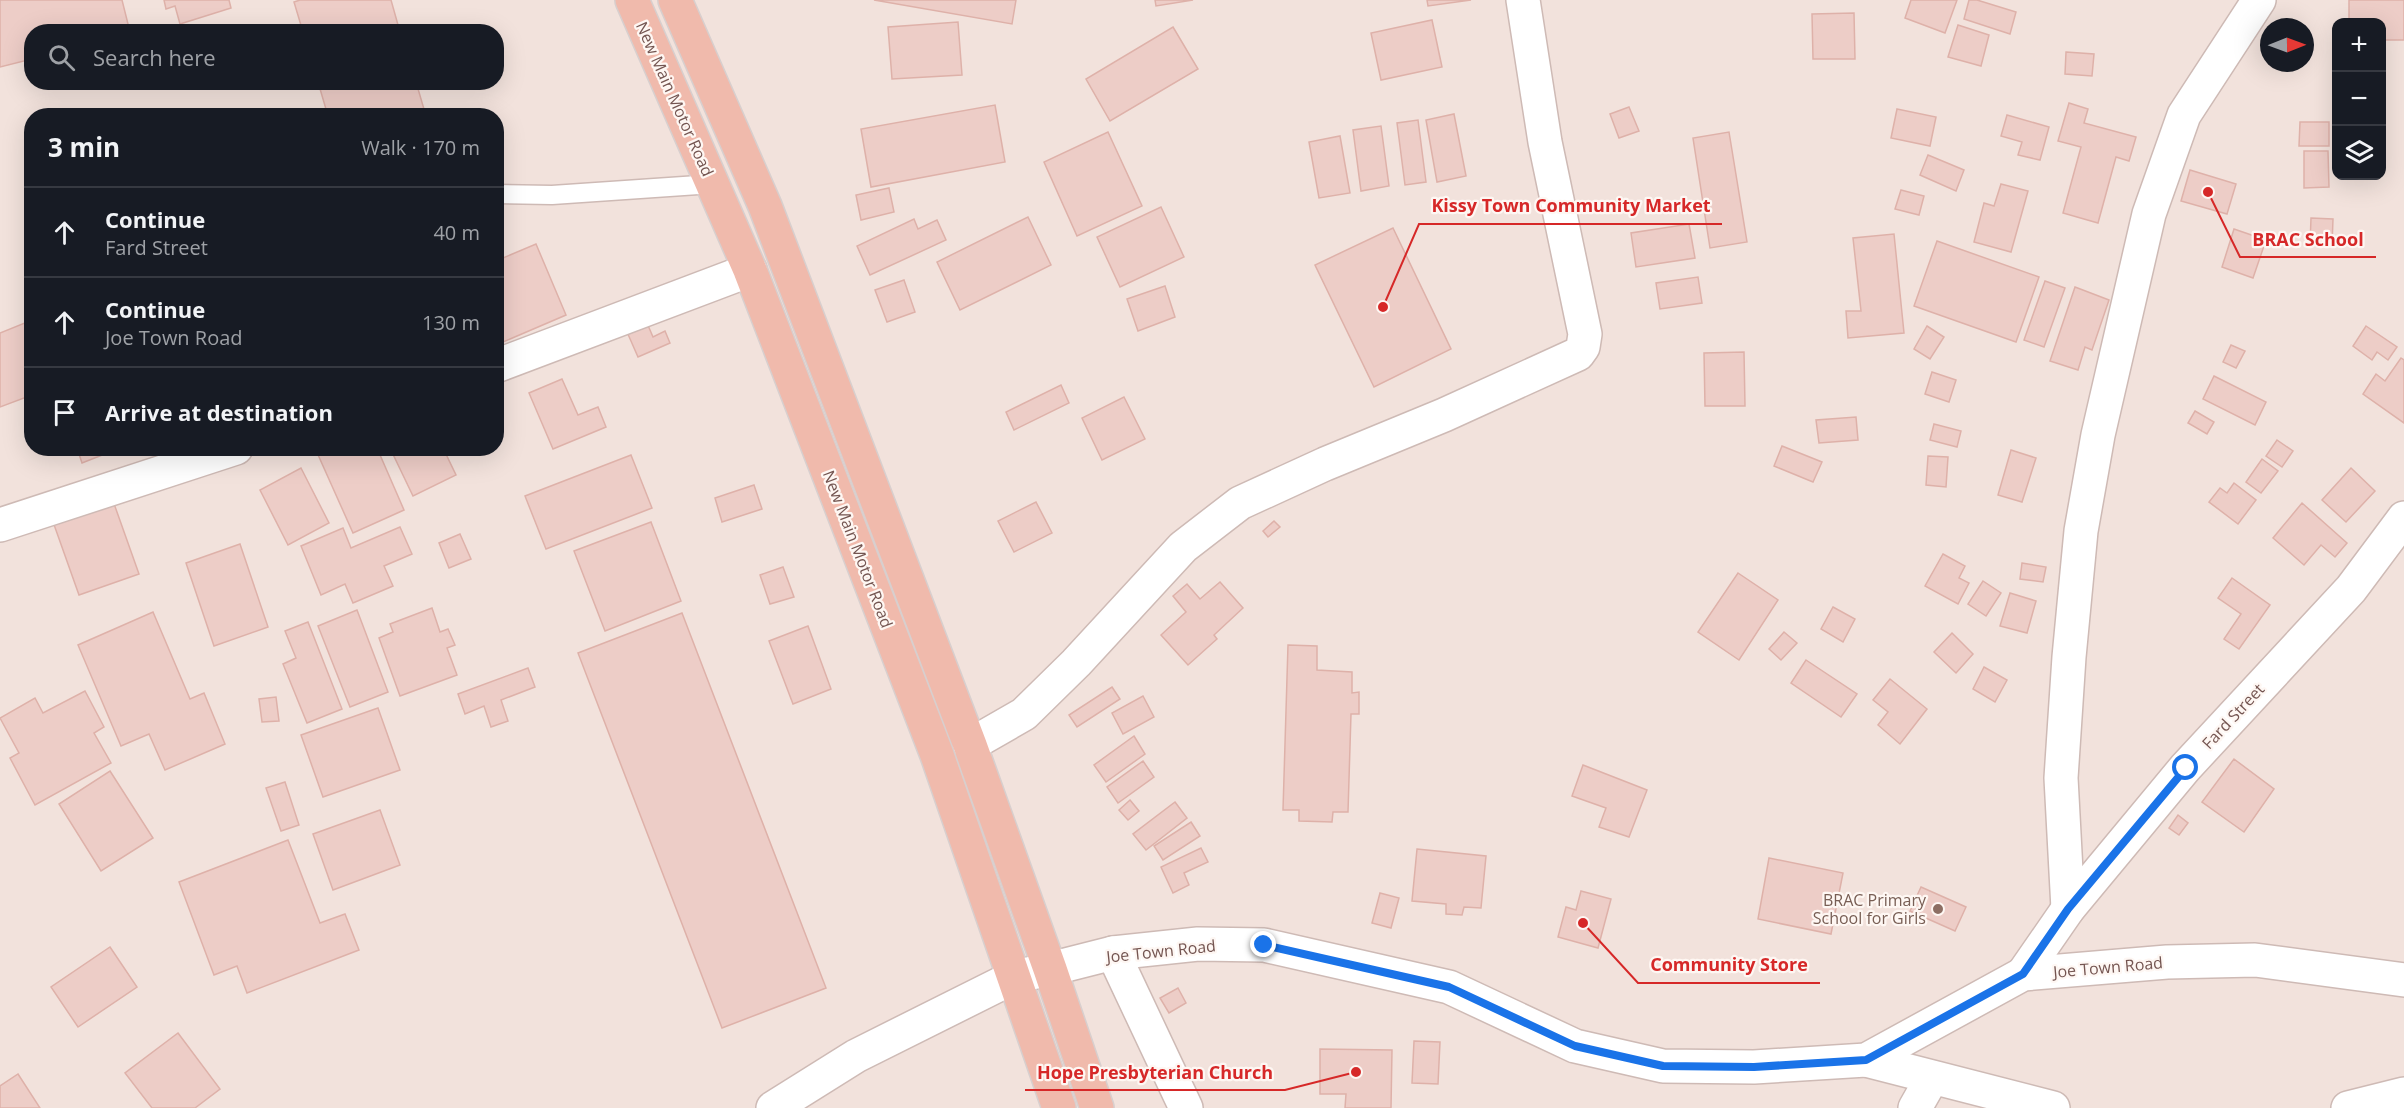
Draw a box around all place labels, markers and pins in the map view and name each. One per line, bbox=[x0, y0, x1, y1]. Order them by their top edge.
callout: Kissy Town Community Market bbox=[1419, 188, 1722, 224]
callout: BRAC School bbox=[2240, 221, 2376, 257]
place label: BRAC Primary School for Girls bbox=[1813, 889, 1927, 929]
marker: BRAC Primary School for Girls bbox=[1931, 902, 1945, 916]
callout: Community Store bbox=[1638, 947, 1820, 983]
callout: Hope Presbyterian Church bbox=[1025, 1054, 1285, 1090]

